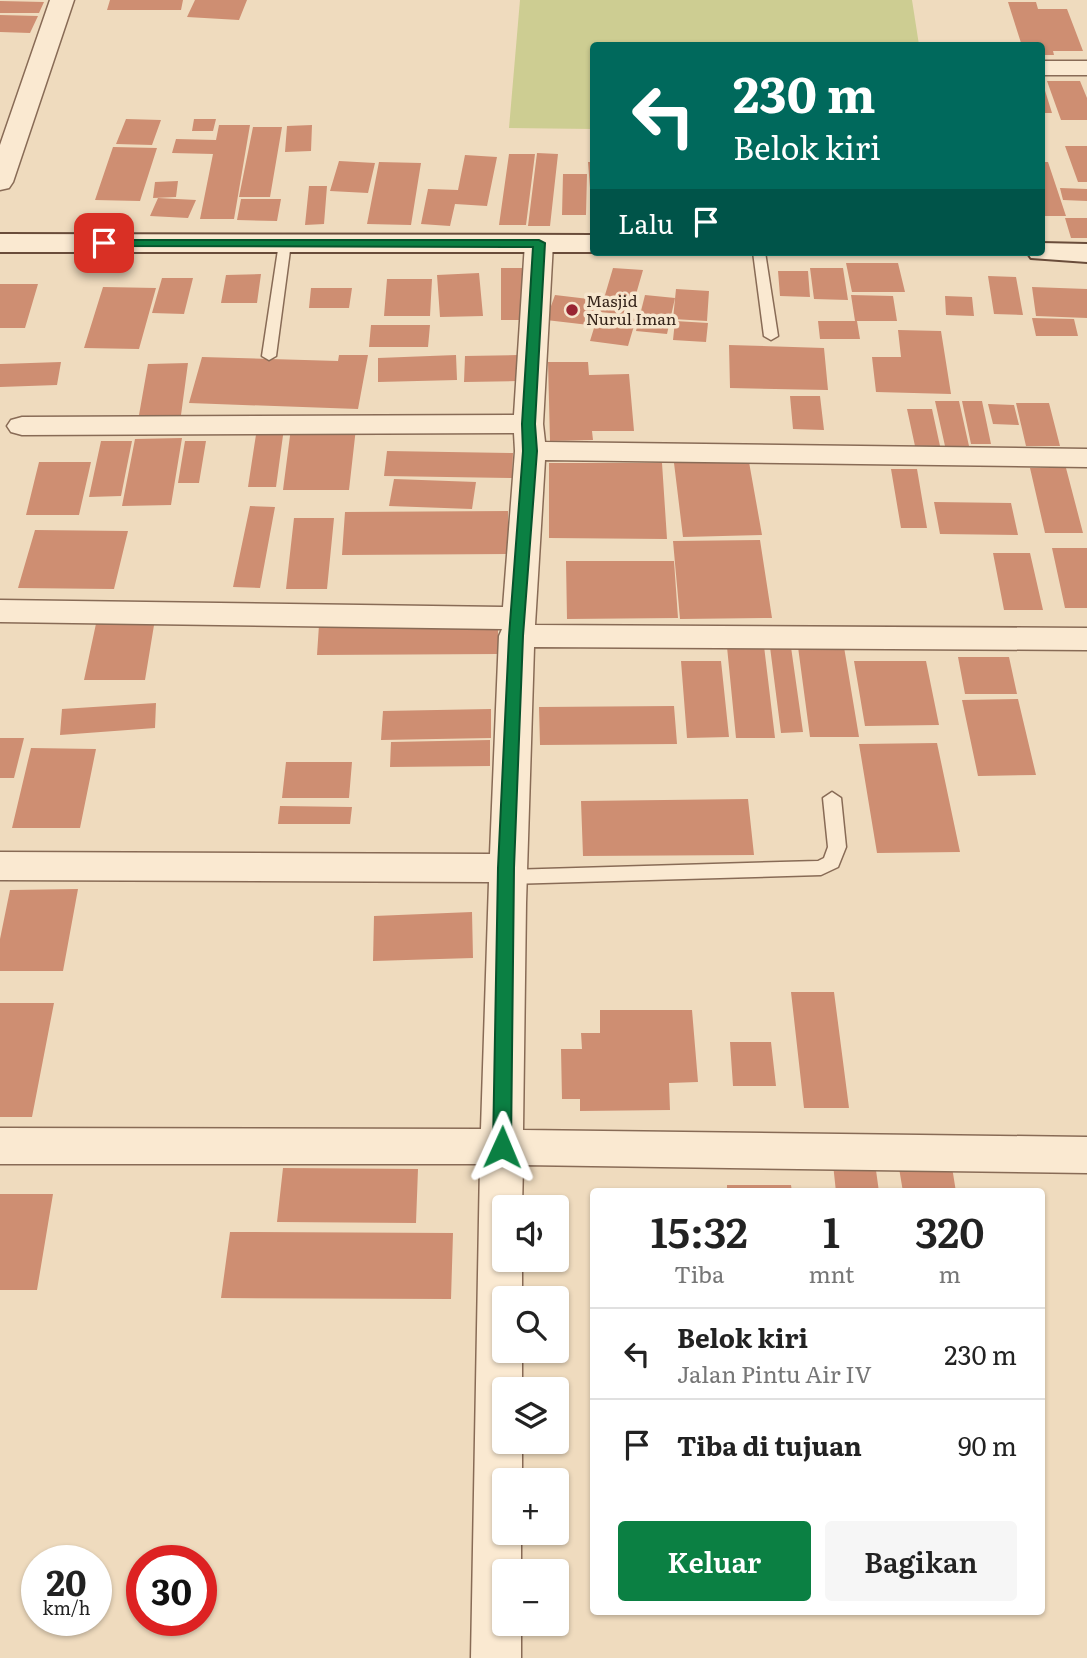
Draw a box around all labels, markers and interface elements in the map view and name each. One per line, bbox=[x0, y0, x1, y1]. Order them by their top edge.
text: 230 m bbox=[733, 55, 876, 128]
icon: left bbox=[618, 70, 709, 161]
text: Belok kiri bbox=[733, 122, 881, 170]
text: Lalu bbox=[618, 203, 673, 242]
icon: arrive bbox=[687, 203, 725, 241]
pin bbox=[74, 213, 134, 273]
icon: arrive bbox=[85, 224, 123, 262]
place label: Masjid Nurul Iman bbox=[586, 288, 677, 330]
marker: Masjid Nurul Iman bbox=[564, 302, 580, 318]
position arrow bbox=[465, 1110, 539, 1184]
map controls bbox=[492, 1195, 569, 1636]
button: sound bbox=[492, 1195, 569, 1272]
text: 15:32 bbox=[651, 1199, 748, 1261]
text: 1 bbox=[823, 1199, 840, 1261]
text: 320 bbox=[915, 1199, 984, 1261]
text: Tiba bbox=[674, 1256, 724, 1290]
text: mnt bbox=[808, 1256, 854, 1290]
text: m bbox=[939, 1256, 961, 1290]
button: search bbox=[492, 1286, 569, 1363]
text: Belok kiri bbox=[677, 1317, 808, 1356]
text: 230 m bbox=[944, 1334, 1017, 1373]
icon: left bbox=[618, 1335, 656, 1373]
text: Jalan Pintu Air IV bbox=[677, 1356, 872, 1390]
button: layers bbox=[492, 1377, 569, 1454]
text: Tiba di tujuan bbox=[677, 1425, 862, 1464]
text: 90 m bbox=[958, 1425, 1017, 1464]
icon: arrive bbox=[618, 1426, 656, 1464]
button: + bbox=[492, 1468, 569, 1545]
button: Keluar bbox=[618, 1521, 811, 1601]
button: Bagikan bbox=[825, 1521, 1017, 1601]
speed limit sign: 30 bbox=[126, 1545, 217, 1636]
text: 20 bbox=[46, 1555, 87, 1607]
button: − bbox=[492, 1559, 569, 1636]
text: km/h bbox=[43, 1594, 90, 1621]

